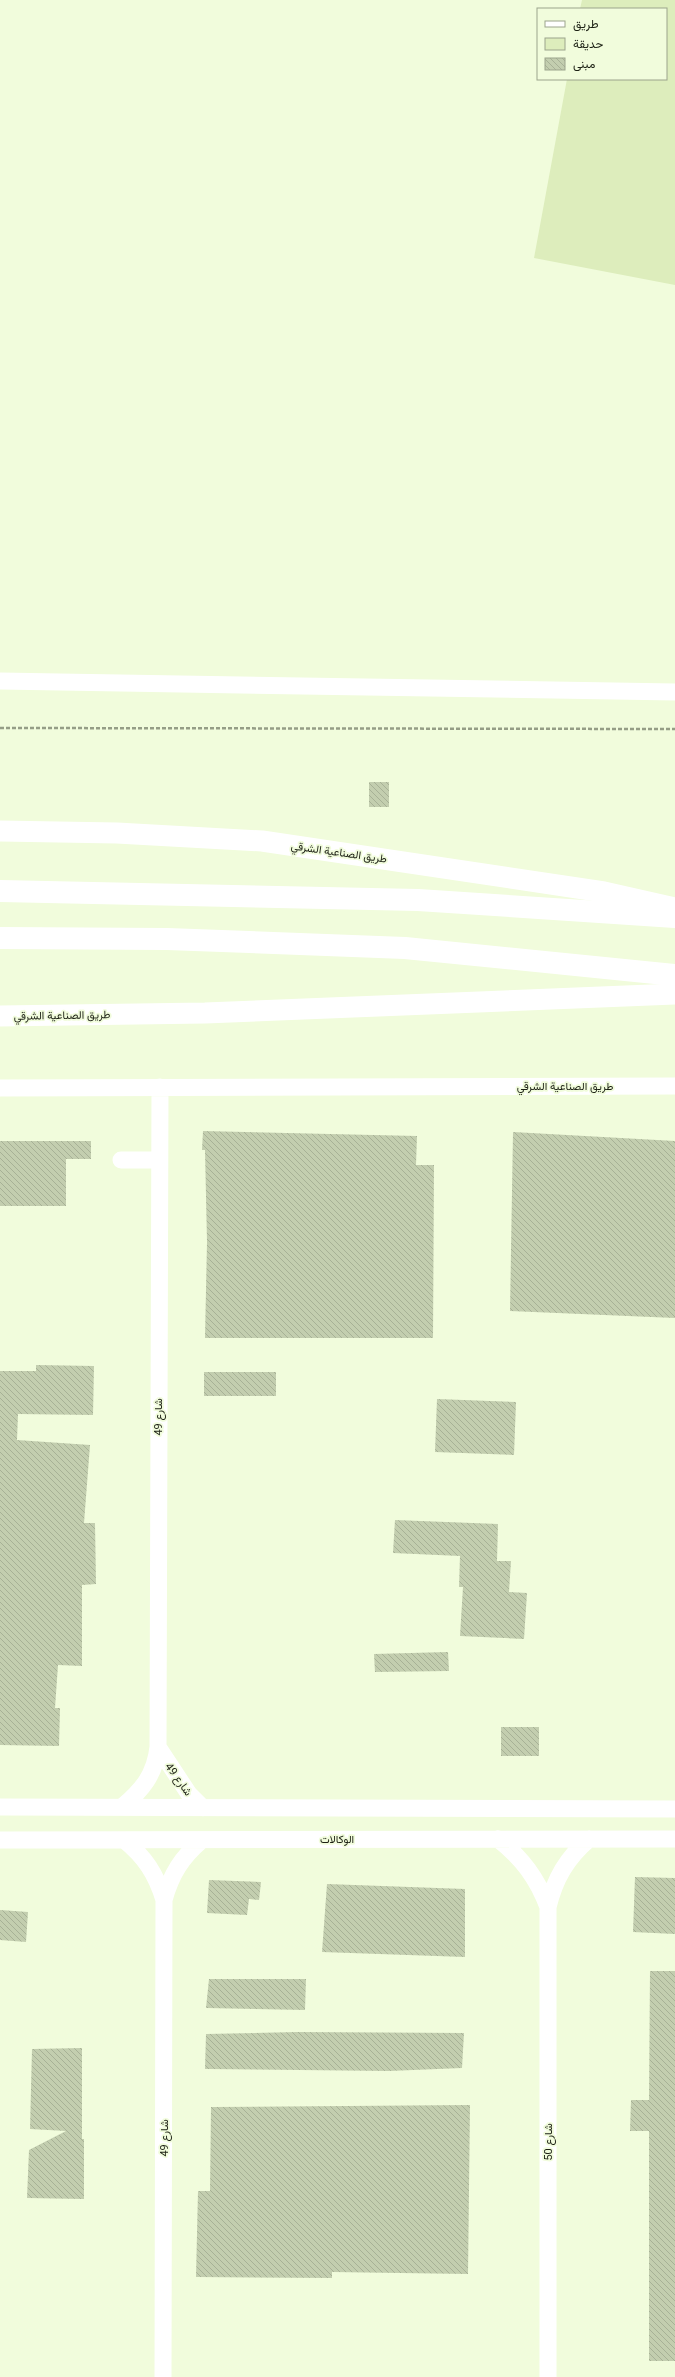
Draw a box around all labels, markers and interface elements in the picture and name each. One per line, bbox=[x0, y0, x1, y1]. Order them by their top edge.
legend bbox=[537, 8, 667, 80]
text: طريق bbox=[573, 17, 599, 32]
text: حديقة bbox=[573, 37, 603, 51]
text: مبنى bbox=[573, 57, 595, 72]
street label: طريق الصناعية الشرقي bbox=[290, 839, 388, 869]
street label: طريق الصناعية الشرقي bbox=[14, 1008, 110, 1026]
street label: طريق الصناعية الشرقي bbox=[517, 1080, 613, 1096]
street label: شارع 49 bbox=[152, 1398, 166, 1436]
street label: شارع 49 bbox=[162, 1760, 195, 1799]
street label: الوكالات bbox=[320, 1833, 354, 1846]
street label: شارع 49 bbox=[158, 2119, 172, 2157]
street label: شارع 50 bbox=[542, 2123, 556, 2161]

